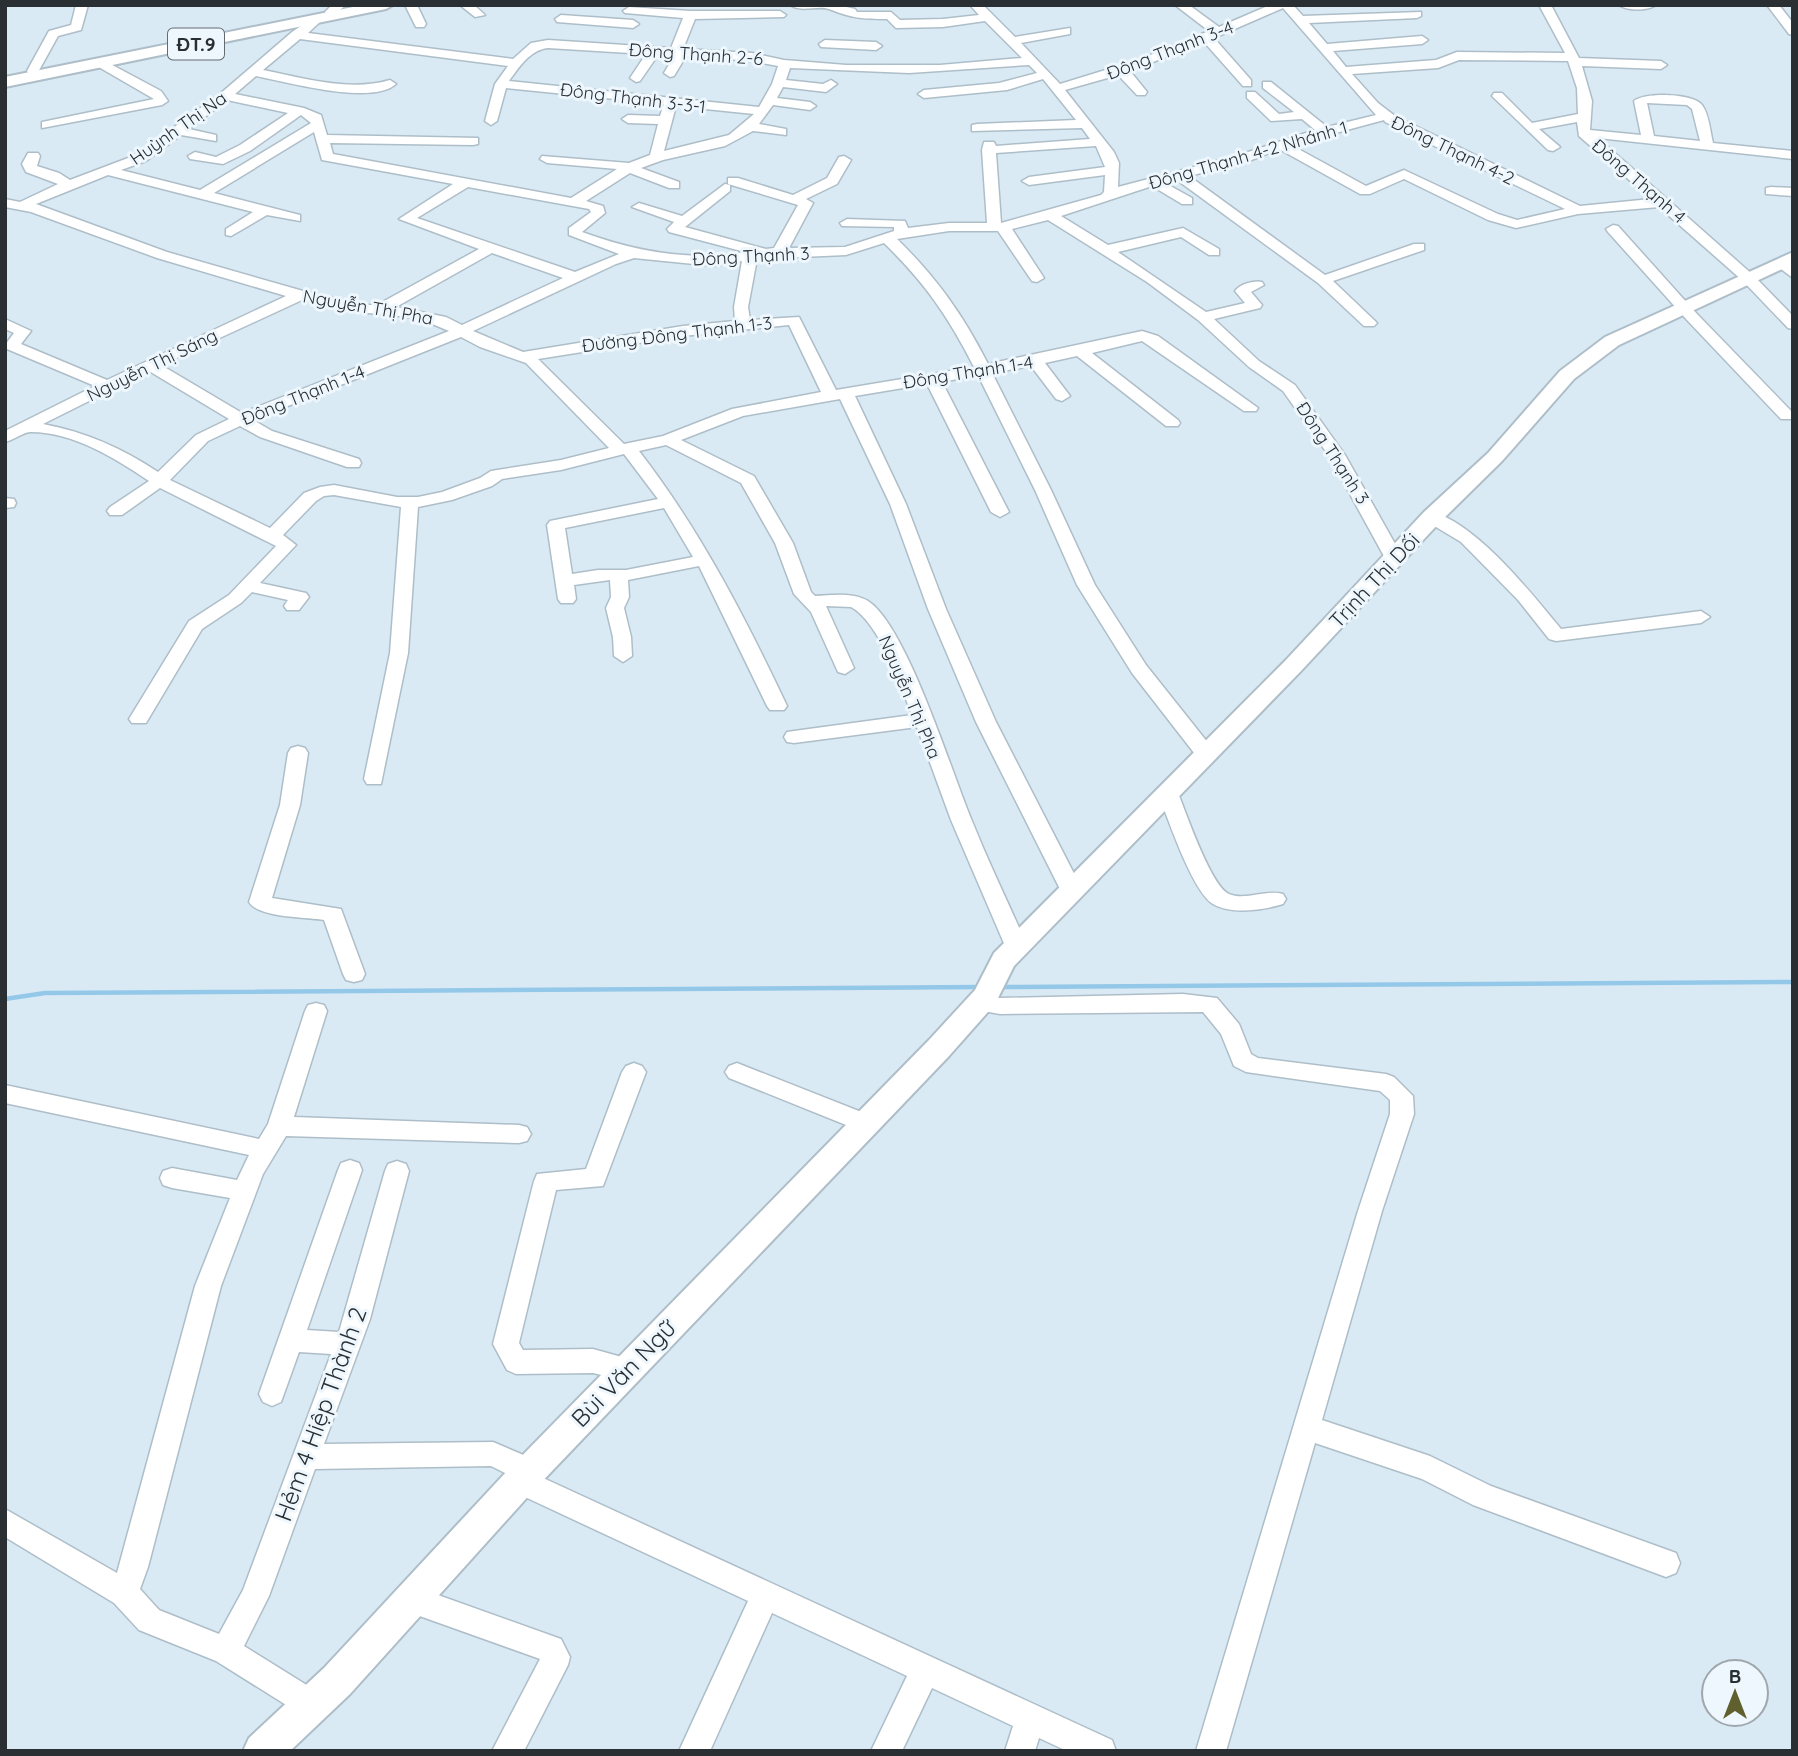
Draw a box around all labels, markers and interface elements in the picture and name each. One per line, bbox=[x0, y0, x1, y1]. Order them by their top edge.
street label: Đông Thạnh 3-4 bbox=[1103, 15, 1237, 85]
road number: ĐT.9 bbox=[168, 28, 224, 60]
street label: Đông Thạnh 2-6 bbox=[628, 38, 764, 70]
street label: Đông Thạnh 3-3-1 bbox=[559, 78, 707, 118]
street label: Huỳnh Thị Na bbox=[125, 86, 231, 170]
street label: Đông Thạnh 4-2 bbox=[1388, 110, 1518, 190]
street label: Đông Thạnh 4-2 Nhánh 1 bbox=[1146, 116, 1350, 194]
street label: Đông Thạnh 4 bbox=[1587, 134, 1691, 228]
street label: Đông Thạnh 3 bbox=[692, 241, 810, 271]
street label: Nguyễn Thị Pha bbox=[301, 284, 435, 330]
street label: Đường Đông Thạnh 1-3 bbox=[580, 311, 774, 357]
street label: Nguyễn Thị Sáng bbox=[83, 323, 221, 407]
street label: Đông Thạnh 1-4 bbox=[901, 350, 1035, 394]
street label: Đông Thạnh 1-4 bbox=[238, 360, 368, 430]
street label: Đông Thạnh 3 bbox=[1291, 398, 1375, 508]
street label: Trịnh Thị Dối bbox=[1323, 527, 1425, 633]
street label: Nguyễn Thị Pha bbox=[874, 632, 946, 762]
street label: Hẻm 4 Hiệp Thành 2 bbox=[267, 1303, 373, 1525]
street label: Bùi Văn Ngữ bbox=[564, 1312, 682, 1433]
north arrow bbox=[1700, 1658, 1770, 1728]
text: B bbox=[1729, 1664, 1741, 1688]

